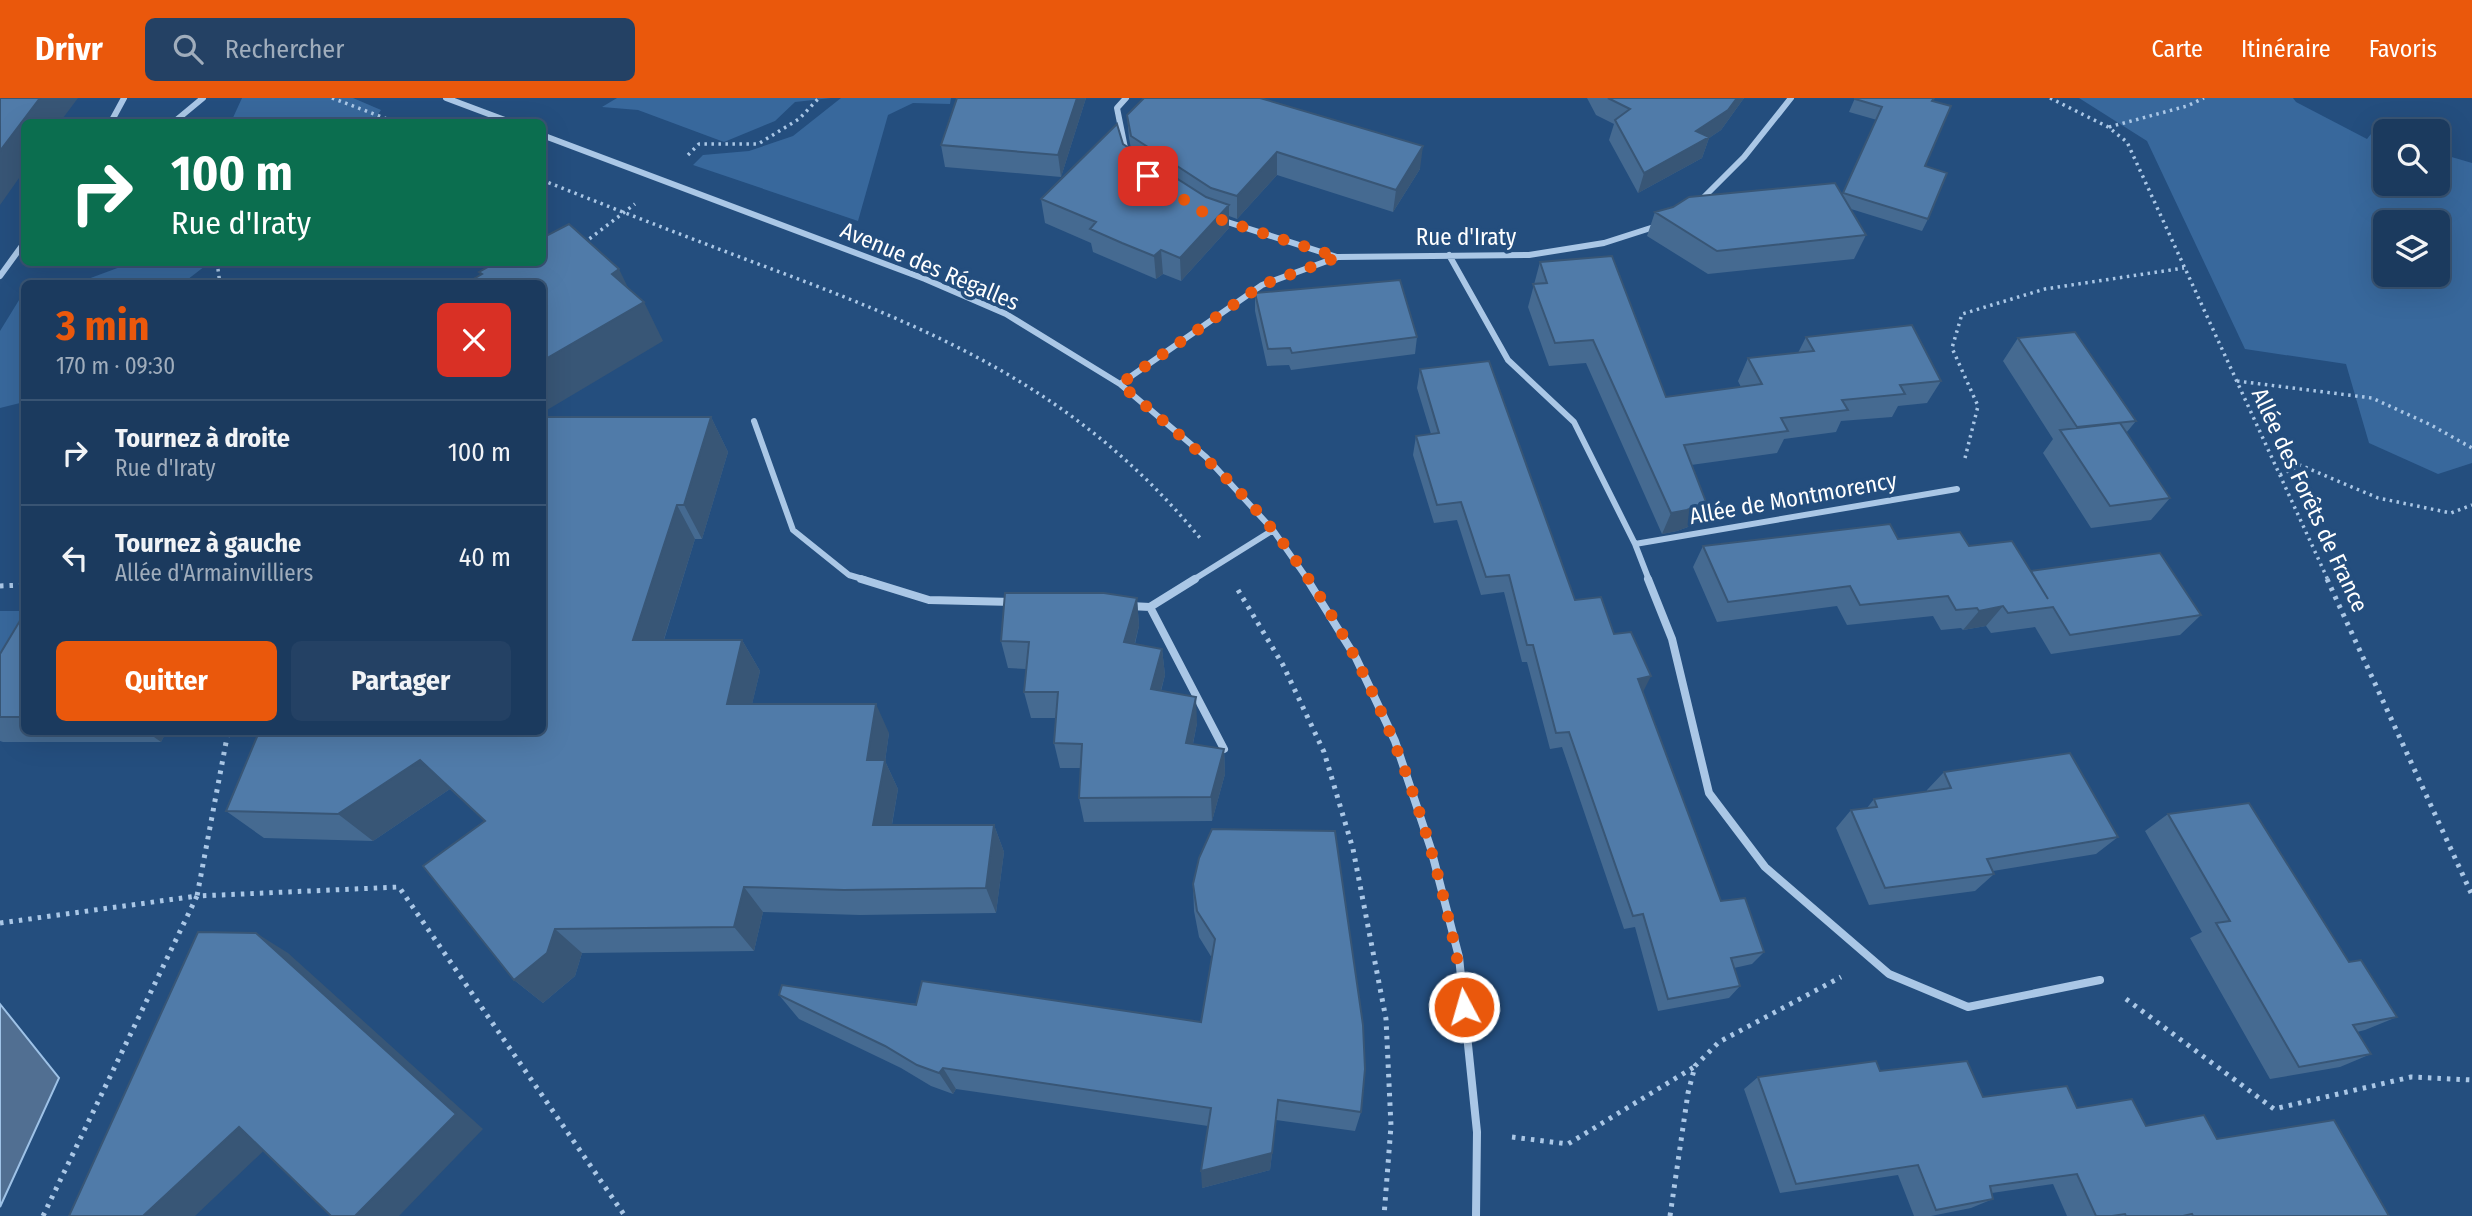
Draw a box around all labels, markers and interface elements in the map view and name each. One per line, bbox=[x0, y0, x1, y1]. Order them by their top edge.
search box bbox=[145, 18, 635, 81]
text: Drivr bbox=[35, 29, 103, 69]
icon: search bbox=[169, 30, 207, 68]
text: Rechercher bbox=[225, 34, 344, 65]
text: Carte bbox=[2152, 35, 2203, 63]
text: Itinéraire bbox=[2241, 35, 2331, 63]
text: Favoris bbox=[2369, 35, 2437, 63]
map controls bbox=[2373, 119, 2450, 287]
button: search bbox=[2373, 119, 2450, 196]
text: 100 m bbox=[171, 144, 293, 203]
pin bbox=[1118, 146, 1178, 206]
icon: right bbox=[56, 147, 147, 238]
icon: arrive bbox=[1129, 157, 1167, 195]
text: Rue d'Iraty bbox=[171, 204, 311, 242]
button: layers bbox=[2373, 210, 2450, 287]
street label: Avenue des Régalles bbox=[836, 216, 1024, 316]
street label: Rue d'Iraty bbox=[1416, 223, 1517, 251]
text: 3 min bbox=[56, 301, 150, 351]
button: close bbox=[437, 303, 511, 377]
text: 170 m · 09:30 bbox=[56, 352, 175, 380]
street label: Allée des Forêts de France bbox=[2246, 384, 2374, 616]
text: Tournez à droite bbox=[115, 423, 290, 454]
icon: right bbox=[56, 434, 94, 472]
text: 100 m bbox=[448, 437, 511, 468]
text: Rue d'Iraty bbox=[115, 454, 216, 482]
street label: Allée de Montmorency bbox=[1687, 466, 1900, 530]
text: Tournez à gauche bbox=[115, 528, 301, 559]
icon: left bbox=[56, 539, 94, 577]
text: 40 m bbox=[459, 542, 511, 573]
text: Allée d'Armainvilliers bbox=[115, 559, 313, 587]
button: Quitter bbox=[56, 641, 277, 721]
button: Partager bbox=[291, 641, 511, 721]
position arrow bbox=[1427, 970, 1501, 1044]

